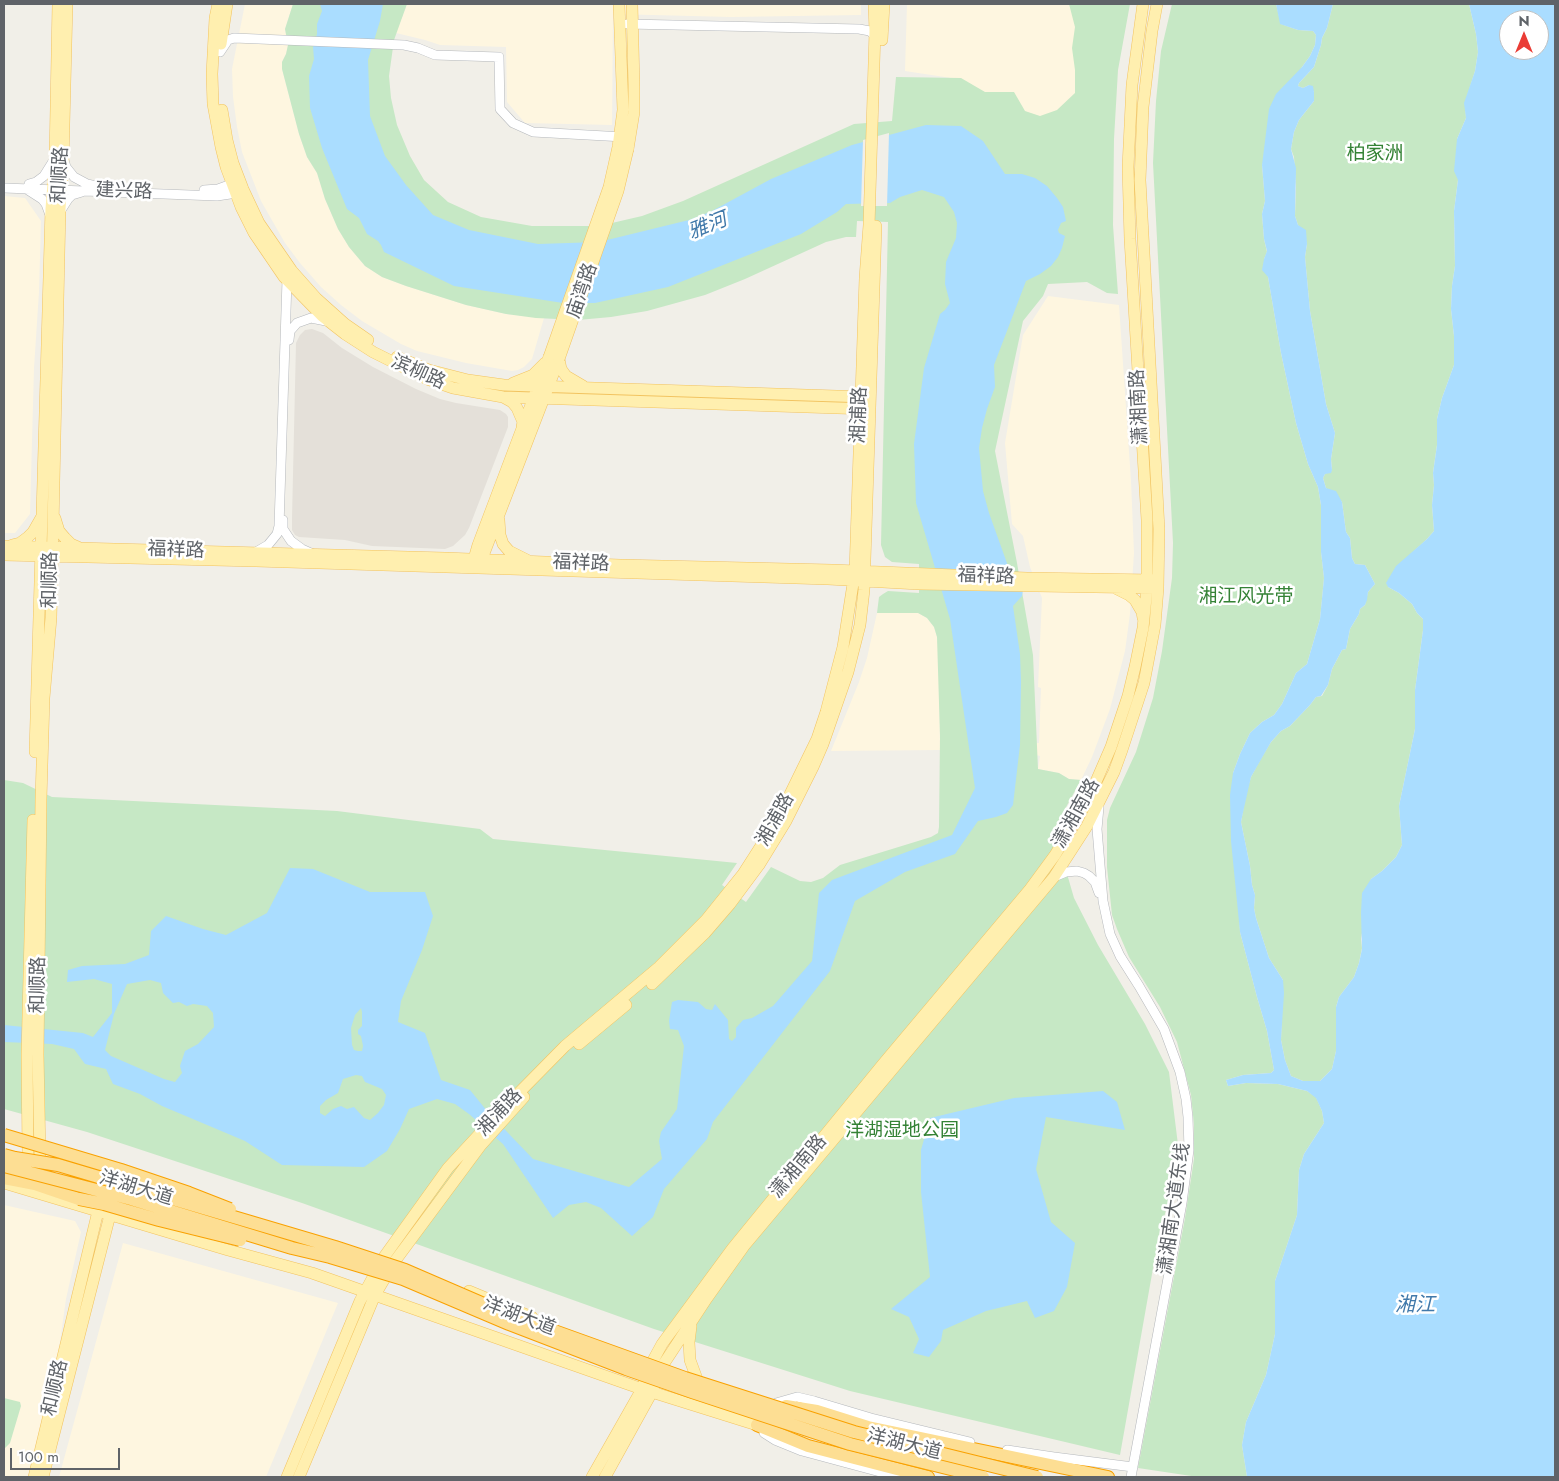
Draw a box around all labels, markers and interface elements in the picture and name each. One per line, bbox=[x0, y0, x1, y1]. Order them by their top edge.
north arrow bbox=[1499, 10, 1549, 60]
text: N bbox=[1518, 11, 1530, 31]
park label: 柏家洲 bbox=[1347, 143, 1403, 165]
street label: 和顺路 bbox=[48, 146, 74, 204]
street label: 建兴路 bbox=[95, 180, 153, 204]
water label: 雅河 bbox=[685, 208, 731, 246]
street label: 庙湾路 bbox=[563, 260, 603, 322]
street label: 滨柳路 bbox=[387, 351, 449, 395]
street label: 潇湘南路 bbox=[1127, 368, 1153, 446]
street label: 湘浦路 bbox=[848, 386, 872, 444]
street label: 福祥路 bbox=[147, 539, 205, 563]
street label: 和顺路 bbox=[39, 551, 63, 609]
street label: 福祥路 bbox=[552, 552, 610, 576]
street label: 福祥路 bbox=[957, 565, 1015, 589]
park label: 湘江风光带 bbox=[1199, 586, 1293, 608]
street label: 潇湘南路 bbox=[1049, 775, 1105, 853]
street label: 湘浦路 bbox=[752, 790, 800, 850]
street label: 和顺路 bbox=[27, 956, 51, 1014]
street label: 湘浦路 bbox=[472, 1084, 528, 1142]
park label: 洋湖湿地公园 bbox=[845, 1120, 959, 1142]
street label: 潇湘南路 bbox=[766, 1131, 832, 1203]
street label: 潇湘南大道东线 bbox=[1154, 1142, 1196, 1276]
street label: 洋湖大道 bbox=[96, 1167, 176, 1211]
street label: 洋湖大道 bbox=[479, 1293, 559, 1341]
water label: 湘江 bbox=[1395, 1294, 1435, 1318]
street label: 和顺路 bbox=[38, 1358, 74, 1418]
street label: 洋湖大道 bbox=[864, 1425, 944, 1465]
scale bar bbox=[12, 1438, 122, 1470]
text: 100 m bbox=[18, 1446, 59, 1468]

